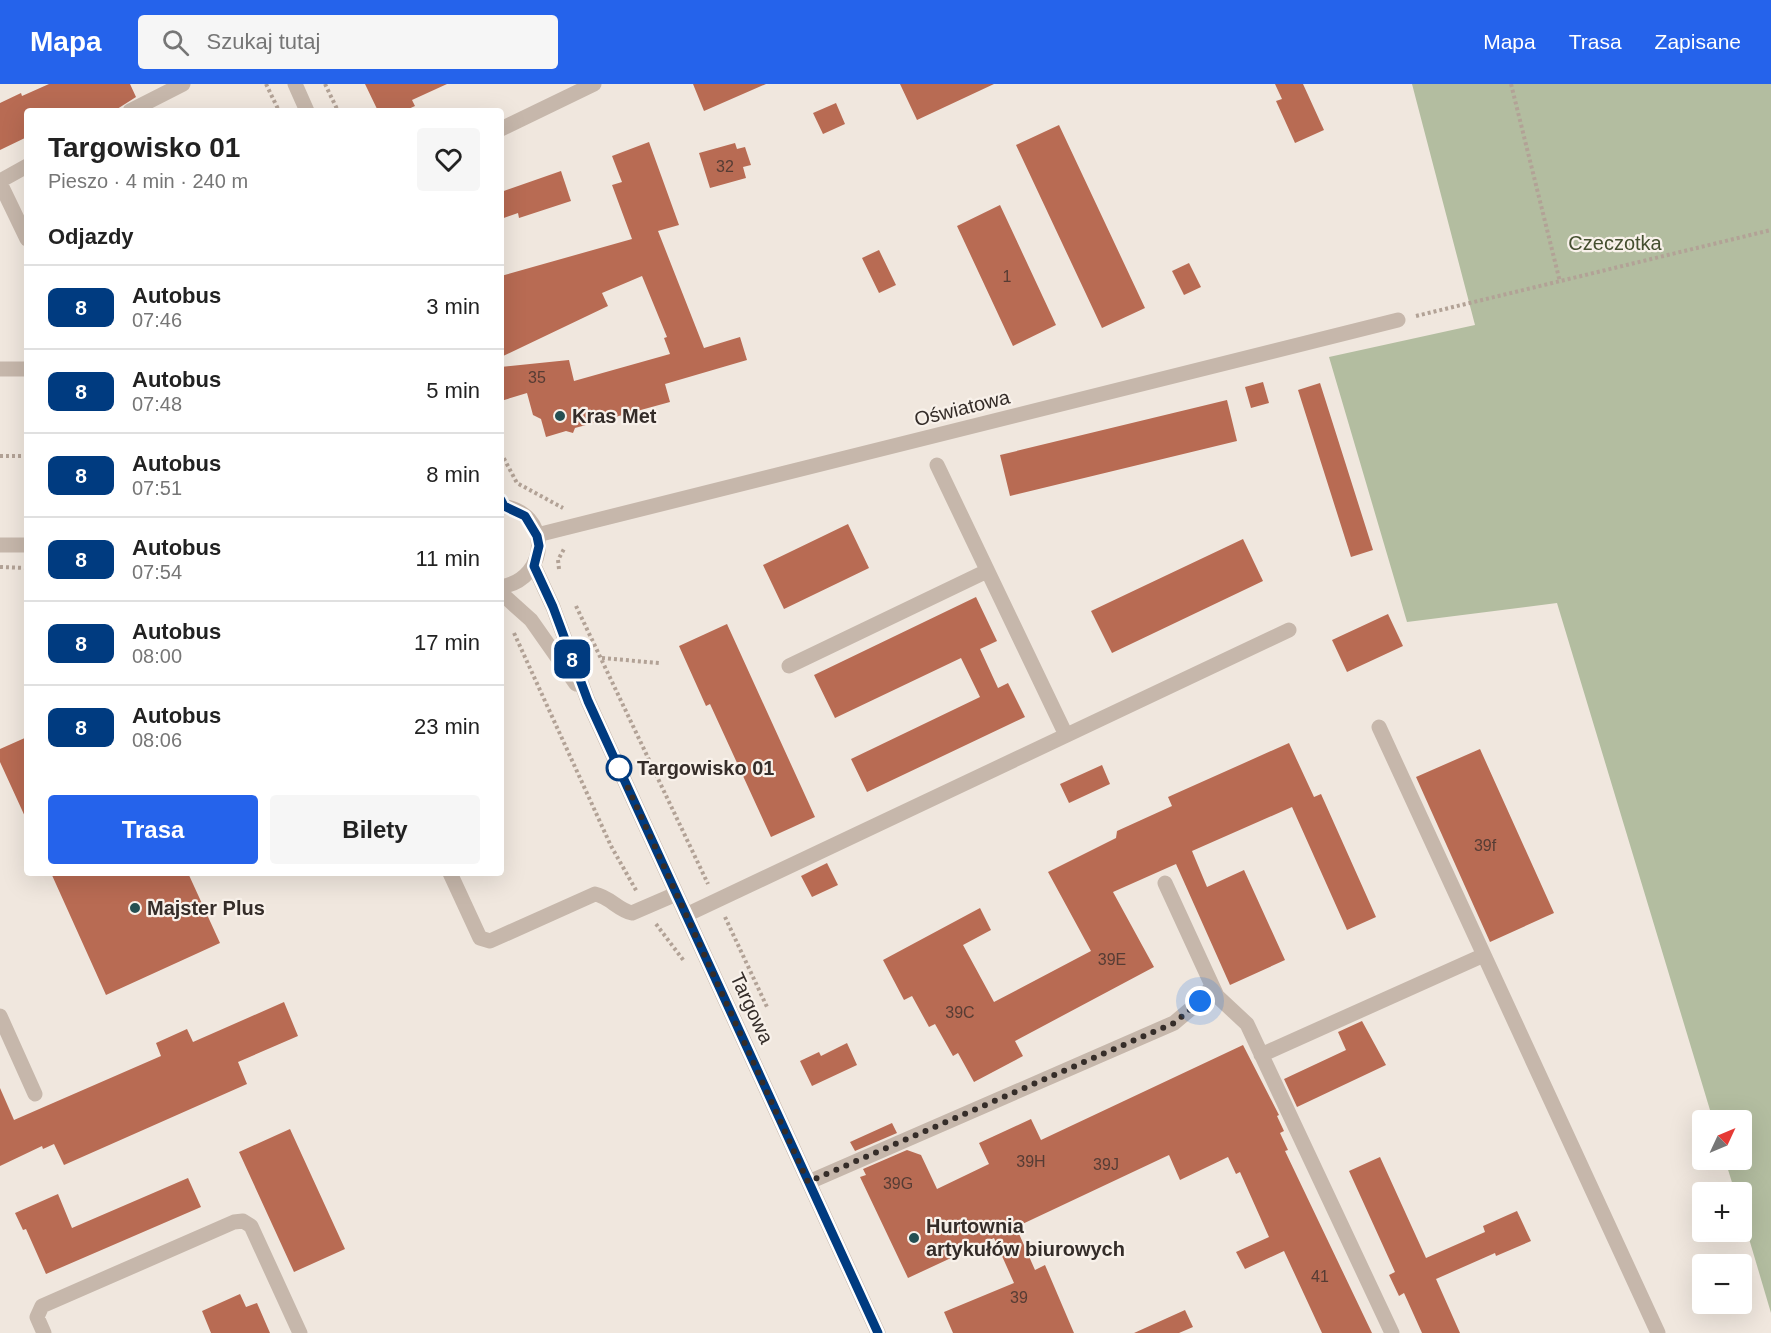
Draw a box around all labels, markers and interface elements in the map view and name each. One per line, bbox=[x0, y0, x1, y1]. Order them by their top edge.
search box bbox=[138, 15, 558, 69]
text: Mapa bbox=[30, 26, 102, 57]
icon: search bbox=[159, 26, 192, 59]
text: Szukaj tutaj bbox=[207, 29, 320, 54]
text: Mapa bbox=[1483, 30, 1536, 53]
text: Trasa bbox=[1569, 30, 1622, 53]
text: Zapisane bbox=[1655, 30, 1741, 53]
button: heart bbox=[417, 128, 480, 191]
text: Targowisko 01 bbox=[48, 132, 240, 163]
house number: 32 bbox=[716, 158, 734, 175]
text: Pieszo · 4 min · 240 m bbox=[48, 170, 248, 192]
text: Odjazdy bbox=[48, 224, 134, 249]
park label: Czeczotka bbox=[1568, 232, 1663, 254]
house number: 1 bbox=[1003, 268, 1012, 285]
text: Autobus bbox=[132, 283, 221, 308]
text: 3 min bbox=[426, 294, 480, 319]
text: 8 bbox=[75, 296, 87, 319]
text: 07:46 bbox=[132, 309, 182, 331]
text: Autobus bbox=[132, 367, 221, 392]
house number: 35 bbox=[528, 369, 546, 386]
text: 5 min bbox=[426, 378, 480, 403]
text: 8 bbox=[75, 380, 87, 403]
street label: Oświatowa bbox=[912, 385, 1013, 431]
text: 07:48 bbox=[132, 393, 182, 415]
place label: Kras Met bbox=[572, 405, 657, 427]
marker: Kras Met bbox=[553, 409, 567, 423]
text: Autobus bbox=[132, 451, 221, 476]
text: 8 min bbox=[426, 462, 480, 487]
text: 8 bbox=[75, 464, 87, 487]
text: 07:51 bbox=[132, 477, 182, 499]
text: Autobus bbox=[132, 535, 221, 560]
text: 11 min bbox=[416, 546, 480, 571]
text: 8 bbox=[75, 548, 87, 571]
text: 07:54 bbox=[132, 561, 182, 583]
text: Autobus bbox=[132, 619, 221, 644]
text: 17 min bbox=[414, 630, 480, 655]
text: 8 bbox=[75, 632, 87, 655]
line badge: 8 bbox=[552, 640, 592, 678]
text: 08:00 bbox=[132, 645, 182, 667]
text: 8 bbox=[566, 648, 578, 671]
text: Autobus bbox=[132, 703, 221, 728]
text: 23 min bbox=[414, 714, 480, 739]
text: 8 bbox=[75, 716, 87, 739]
text: 08:06 bbox=[132, 729, 182, 751]
marker: Targowisko 01 bbox=[606, 755, 632, 781]
place label: Targowisko 01 bbox=[637, 757, 774, 779]
button: Trasa bbox=[48, 795, 258, 864]
button: Bilety bbox=[270, 795, 480, 864]
house number: 39f bbox=[1474, 837, 1497, 854]
place label: Majster Plus bbox=[147, 897, 265, 919]
marker: Majster Plus bbox=[128, 901, 142, 915]
house number: 39E bbox=[1098, 951, 1126, 968]
street label: Targowa bbox=[726, 969, 778, 1048]
your location bbox=[1185, 986, 1215, 1016]
house number: 39C bbox=[945, 1004, 975, 1021]
north arrow bbox=[1692, 1110, 1752, 1170]
map controls bbox=[1692, 1110, 1752, 1314]
house number: 39H bbox=[1016, 1153, 1046, 1170]
house number: 39J bbox=[1093, 1156, 1119, 1173]
house number: 39G bbox=[883, 1175, 913, 1192]
button: + bbox=[1692, 1182, 1752, 1242]
place label: Hurtownia artykułów biurowych bbox=[926, 1215, 1125, 1260]
marker: Hurtownia artykułów biurowych bbox=[907, 1231, 921, 1245]
button: − bbox=[1692, 1254, 1752, 1314]
house number: 41 bbox=[1311, 1268, 1329, 1285]
house number: 39 bbox=[1010, 1289, 1028, 1306]

